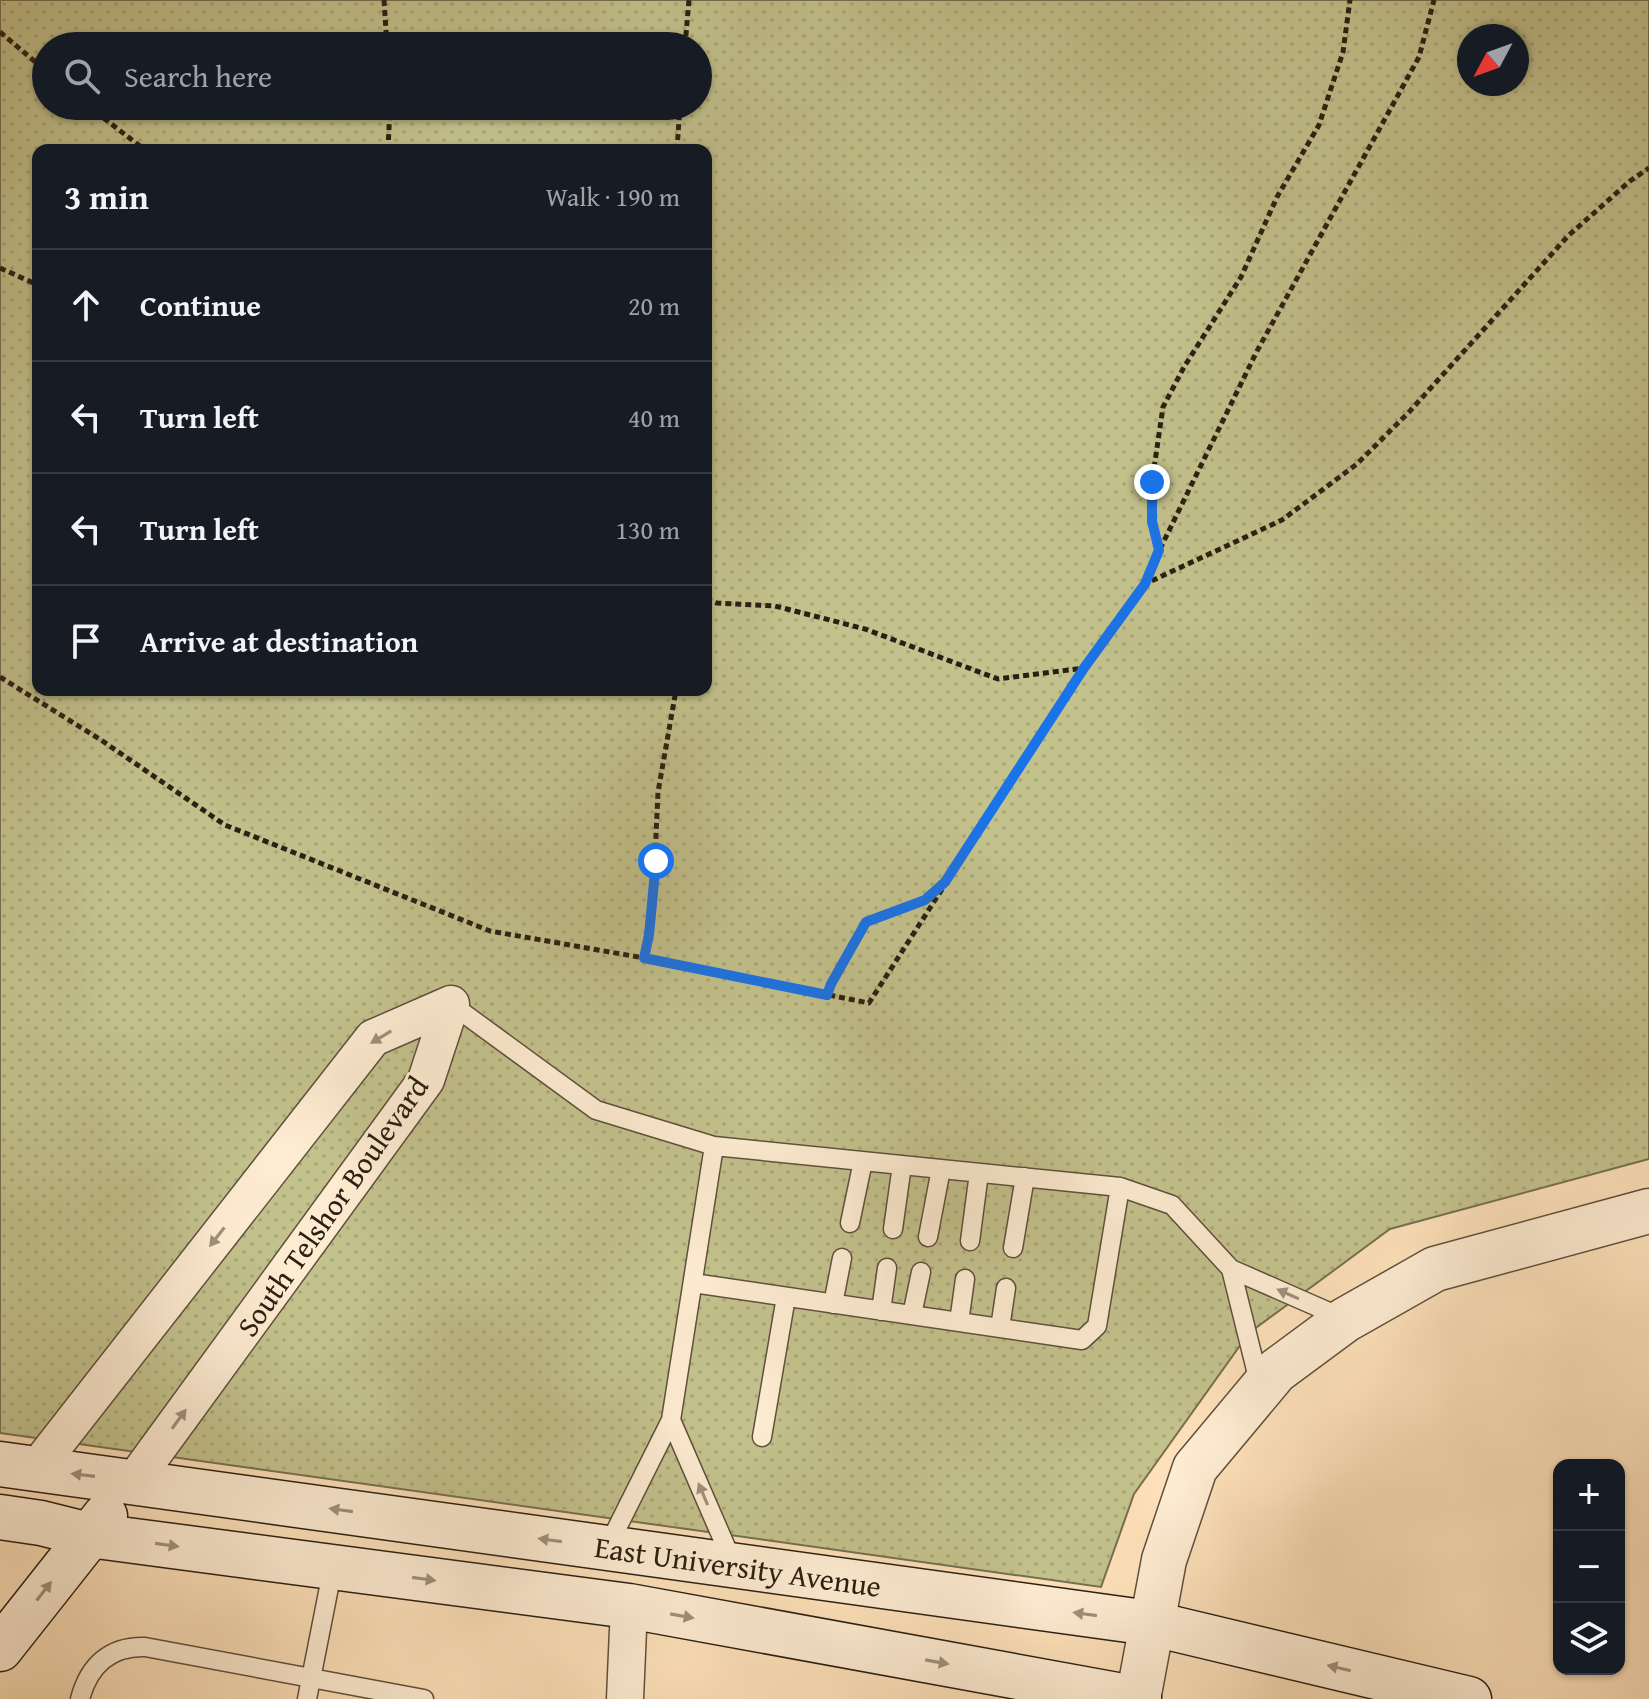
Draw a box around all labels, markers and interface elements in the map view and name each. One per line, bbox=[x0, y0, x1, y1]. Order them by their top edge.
north arrow bbox=[1457, 24, 1529, 96]
search box bbox=[32, 32, 712, 120]
icon: search bbox=[60, 54, 104, 98]
text: Search here bbox=[124, 54, 272, 98]
text: 3 min bbox=[64, 172, 149, 221]
text: Walk · 190 m bbox=[546, 177, 680, 216]
icon: ahead bbox=[64, 283, 108, 327]
text: Continue bbox=[140, 283, 261, 327]
text: 20 m bbox=[628, 286, 680, 325]
icon: left bbox=[64, 395, 108, 439]
text: Turn left bbox=[140, 395, 259, 439]
text: 40 m bbox=[628, 398, 680, 437]
route end bbox=[1134, 464, 1170, 500]
icon: left bbox=[64, 507, 108, 551]
text: Turn left bbox=[140, 507, 259, 551]
text: 130 m bbox=[615, 510, 680, 549]
icon: arrive bbox=[64, 619, 108, 663]
text: Arrive at destination bbox=[140, 619, 418, 663]
route start bbox=[638, 843, 674, 879]
one-way arrow bbox=[370, 1030, 392, 1044]
street label: South Telshor Boulevard bbox=[225, 1067, 439, 1345]
one-way arrow bbox=[210, 1227, 226, 1247]
one-way arrow bbox=[1276, 1287, 1300, 1301]
one-way arrow bbox=[171, 1408, 187, 1429]
map controls bbox=[1553, 1459, 1625, 1675]
button: + bbox=[1553, 1459, 1625, 1531]
one-way arrow bbox=[70, 1468, 95, 1481]
one-way arrow bbox=[696, 1482, 709, 1505]
one-way arrow bbox=[328, 1503, 353, 1516]
street label: East University Avenue bbox=[592, 1524, 884, 1608]
button: − bbox=[1553, 1531, 1625, 1603]
one-way arrow bbox=[537, 1533, 562, 1546]
one-way arrow bbox=[154, 1539, 179, 1552]
one-way arrow bbox=[412, 1573, 437, 1586]
one-way arrow bbox=[35, 1581, 52, 1601]
button: layers bbox=[1553, 1603, 1625, 1675]
one-way arrow bbox=[1072, 1607, 1097, 1620]
one-way arrow bbox=[669, 1610, 694, 1622]
one-way arrow bbox=[925, 1657, 950, 1669]
one-way arrow bbox=[1326, 1661, 1351, 1674]

